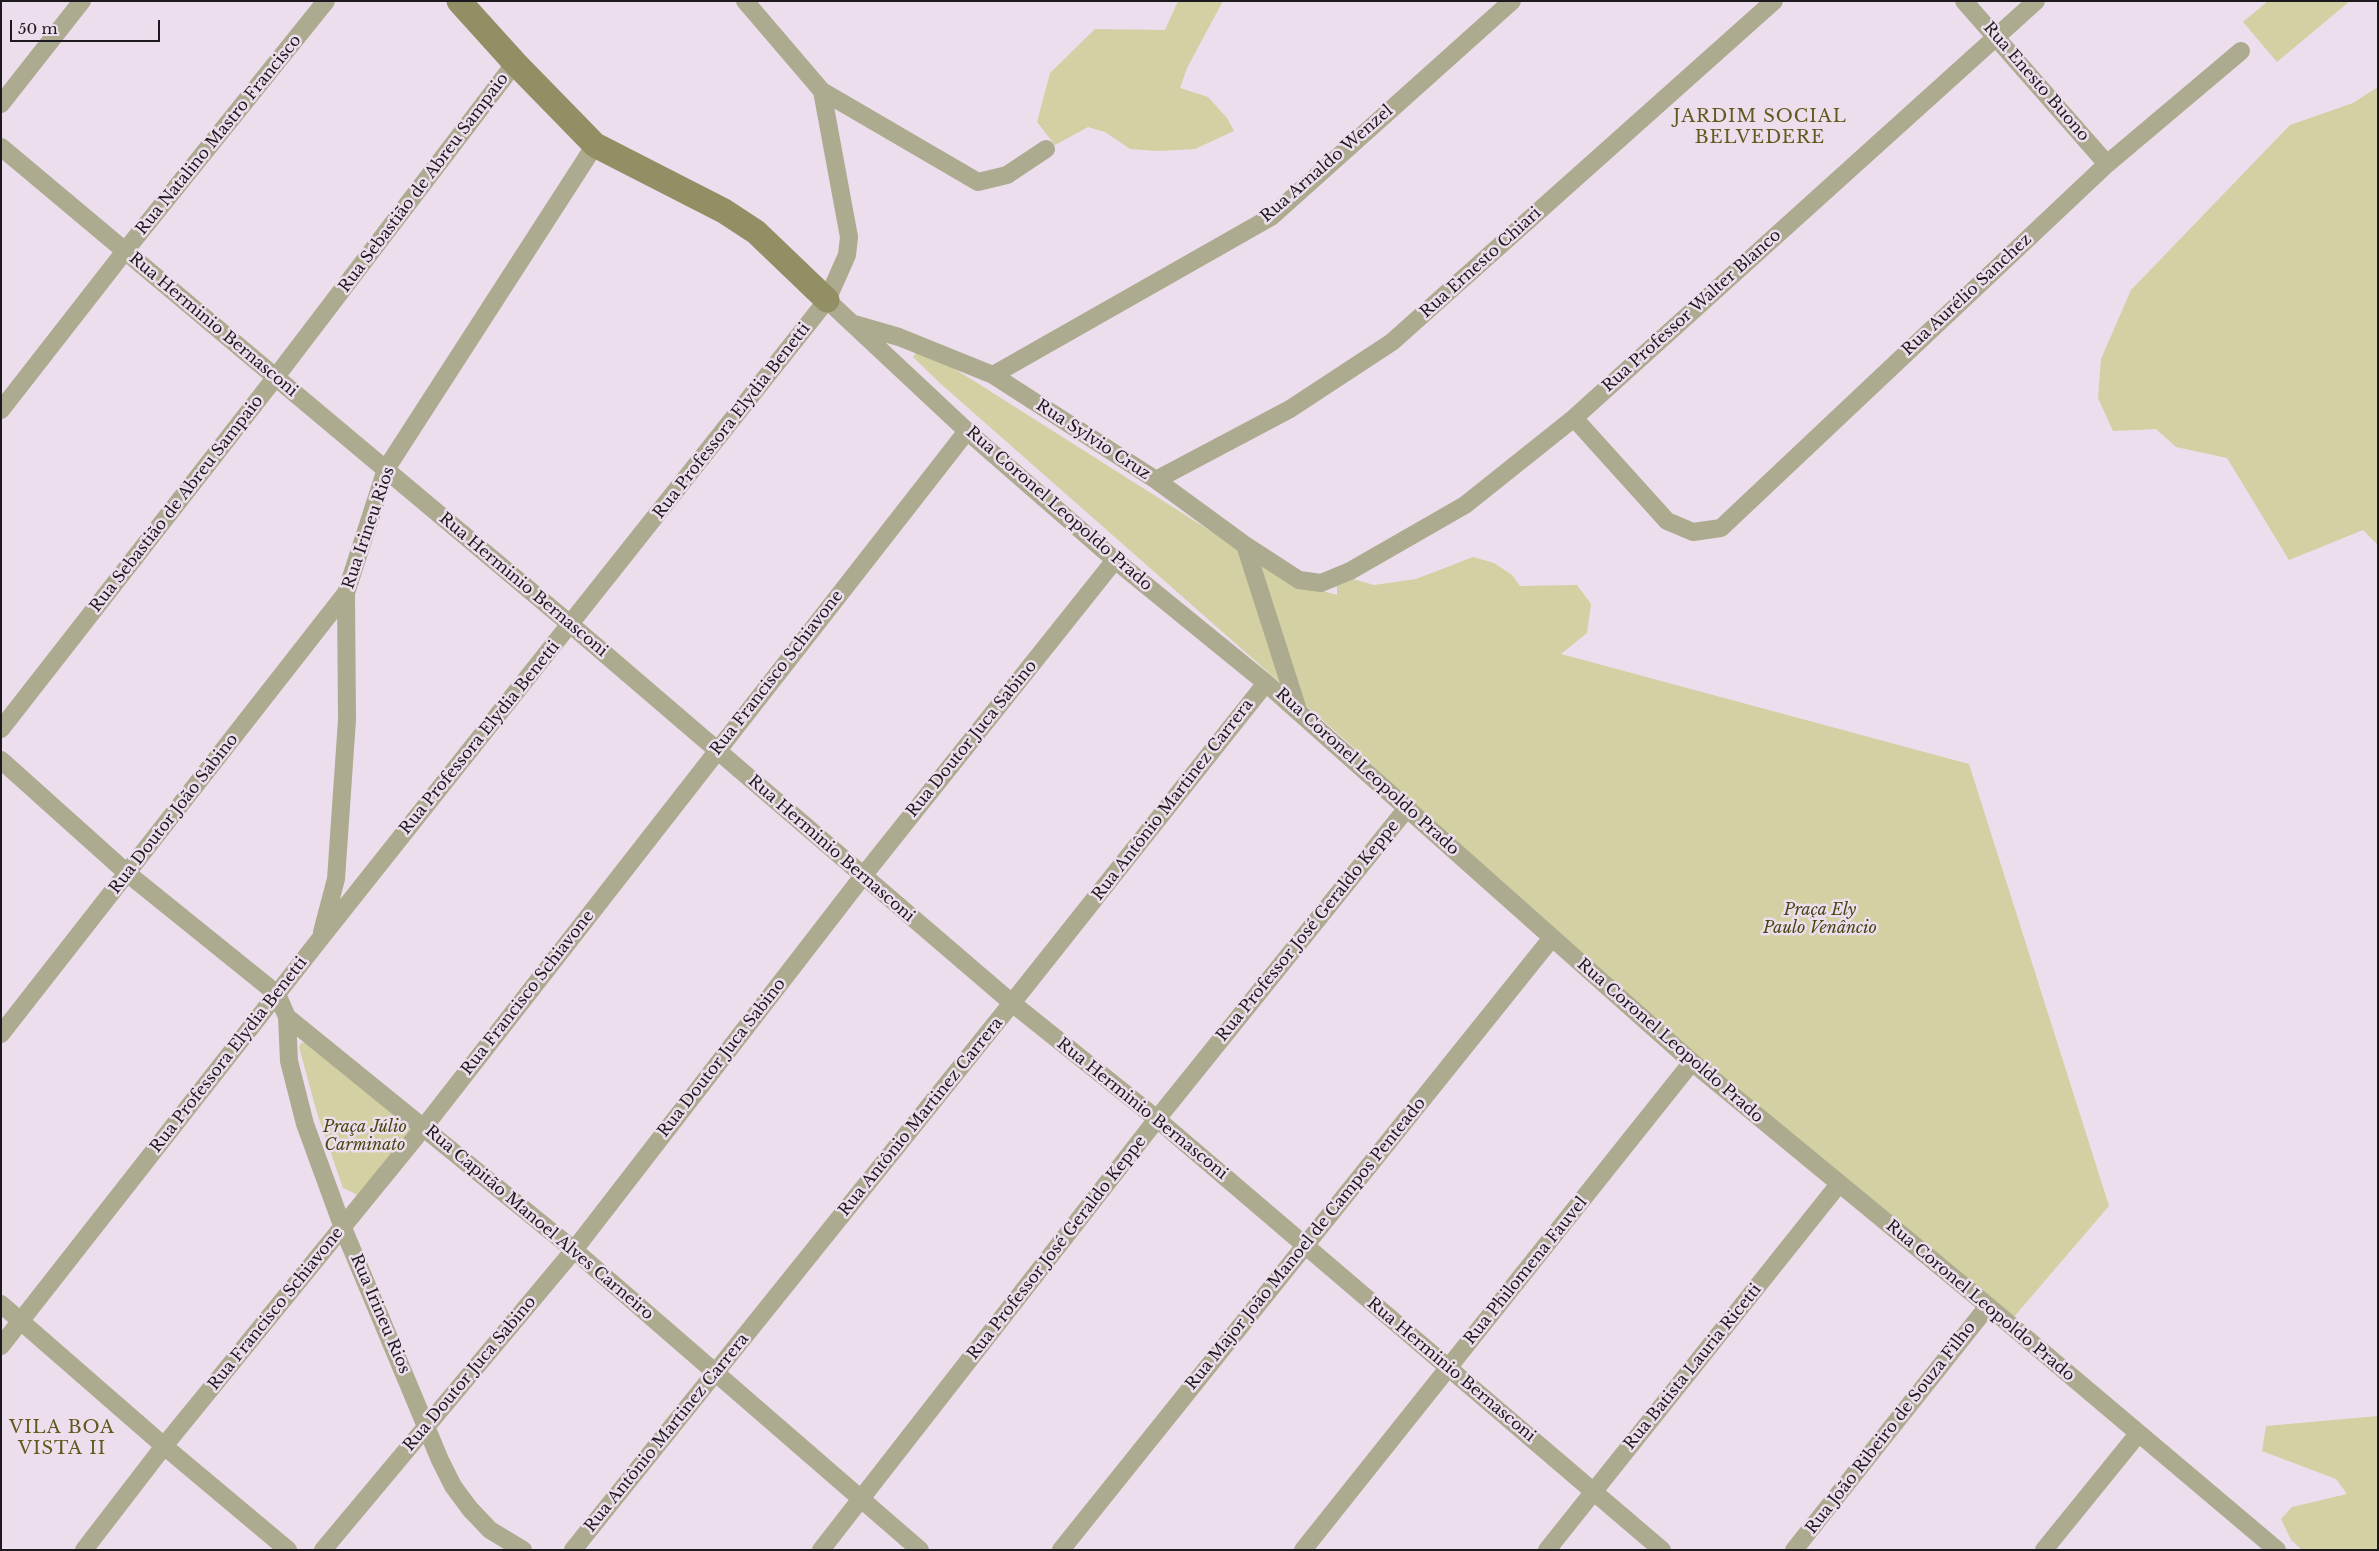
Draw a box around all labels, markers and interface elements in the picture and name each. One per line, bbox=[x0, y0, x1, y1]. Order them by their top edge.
scale bar bbox=[12, 10, 162, 42]
street label: Rua Enesto Buono bbox=[1979, 18, 2093, 146]
text: 50 m bbox=[18, 19, 58, 38]
street label: Rua Natalino Mastro Francisco bbox=[132, 31, 306, 239]
street label: Rua Sebastião de Abreu Sampaio bbox=[335, 70, 513, 296]
street label: Rua Arnaldo Wenzel bbox=[1257, 101, 1397, 227]
district label: JARDIM SOCIAL BELVEDERE bbox=[1672, 106, 1848, 148]
street label: Rua Ernesto Chiari bbox=[1417, 204, 1545, 322]
street label: Rua Professor Walter Blanco bbox=[1599, 226, 1785, 396]
street label: Rua Aurélio Sanchez bbox=[1898, 230, 2036, 360]
street label: Rua Herminio Bernasconi bbox=[125, 249, 301, 401]
street label: Rua Professora Elydia Benetti bbox=[650, 319, 814, 523]
street label: Rua Sebastião de Abreu Sampaio bbox=[86, 392, 268, 616]
street label: Rua Sylvio Cruz bbox=[1032, 396, 1154, 484]
street label: Rua Coronel Leopoldo Prado bbox=[962, 423, 1156, 595]
street label: Rua Irineu Rios bbox=[339, 464, 399, 592]
street label: Rua Herminio Bernasconi bbox=[435, 509, 611, 661]
street label: Rua Francisco Schiavone bbox=[707, 587, 847, 759]
street label: Rua Professora Elydia Benetti bbox=[396, 638, 564, 838]
street label: Rua Doutor Juca Sabino bbox=[903, 657, 1041, 821]
street label: Rua Coronel Leopoldo Prado bbox=[1271, 684, 1463, 860]
street label: Rua Antônio Martinez Carrera bbox=[1089, 696, 1257, 904]
street label: Rua Doutor João Sabino bbox=[106, 730, 242, 898]
street label: Rua Herminio Bernasconi bbox=[744, 772, 918, 926]
street label: Rua Professor José Geraldo Keppe bbox=[1213, 817, 1403, 1045]
park label: Praça Ely Paulo Venâncio bbox=[1763, 900, 1877, 938]
street label: Rua Francisco Schiavone bbox=[458, 907, 598, 1079]
street label: Rua Professora Elydia Benetti bbox=[147, 953, 311, 1157]
street label: Rua Coronel Leopoldo Prado bbox=[1573, 955, 1767, 1127]
street label: Rua Doutor Juca Sabino bbox=[654, 975, 790, 1141]
street label: Rua Antônio Martinez Carrera bbox=[835, 1014, 1007, 1220]
street label: Rua Herminio Bernasconi bbox=[1053, 1034, 1231, 1184]
street label: Rua Major João Manoel de Campos Penteado bbox=[1182, 1094, 1430, 1394]
park label: Praça Júlio Carminato bbox=[323, 1117, 407, 1155]
street label: Rua Capitão Manoel Alves Carneiro bbox=[421, 1122, 657, 1324]
street label: Rua Professor José Geraldo Keppe bbox=[964, 1132, 1150, 1364]
street label: Rua Philomena Fauvel bbox=[1461, 1193, 1591, 1349]
street label: Rua Coronel Leopoldo Prado bbox=[1882, 1216, 2078, 1386]
street label: Rua Francisco Schiavone bbox=[204, 1224, 348, 1394]
street label: Rua Irineu Rios bbox=[346, 1251, 414, 1377]
street label: Rua Batista Lauria Ricetti bbox=[1620, 1280, 1766, 1454]
street label: Rua Doutor Juca Sabino bbox=[400, 1293, 540, 1455]
street label: Rua Herminio Bernasconi bbox=[1363, 1294, 1539, 1446]
street label: Rua João Ribeiro de Souza Filho bbox=[1802, 1318, 1980, 1538]
street label: Rua Antônio Martinez Carrera bbox=[581, 1330, 753, 1536]
district label: VILA BOA VISTA II bbox=[8, 1417, 116, 1460]

